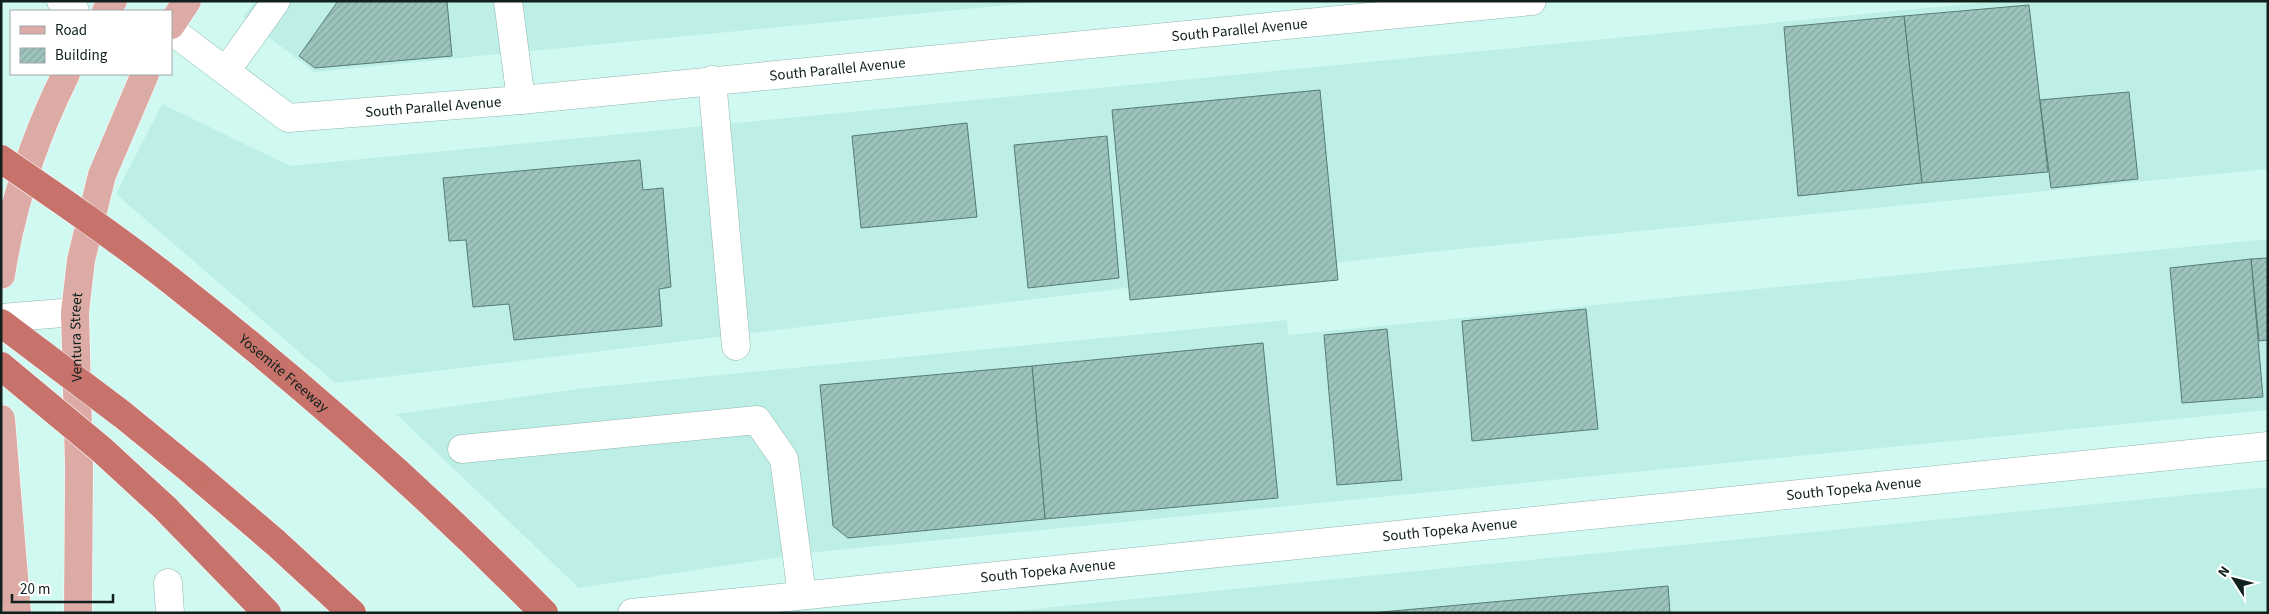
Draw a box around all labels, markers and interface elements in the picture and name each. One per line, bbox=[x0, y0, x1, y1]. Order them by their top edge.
legend bbox=[10, 10, 172, 75]
street label: South Parallel Avenue bbox=[1170, 13, 1309, 47]
text: Road bbox=[55, 20, 87, 41]
text: Building bbox=[55, 45, 108, 66]
street label: South Parallel Avenue bbox=[768, 52, 906, 86]
street label: South Parallel Avenue bbox=[364, 91, 502, 123]
street label: Ventura Street bbox=[64, 291, 88, 382]
street label: Yosemite Freeway bbox=[233, 328, 334, 417]
street label: South Topeka Avenue bbox=[1785, 471, 1922, 506]
street label: South Topeka Avenue bbox=[1381, 512, 1518, 547]
street label: South Topeka Avenue bbox=[979, 553, 1116, 588]
north arrow bbox=[2209, 554, 2259, 604]
text: N bbox=[2213, 562, 2235, 582]
scale bar bbox=[12, 572, 114, 604]
text: 20 m bbox=[20, 579, 50, 600]

